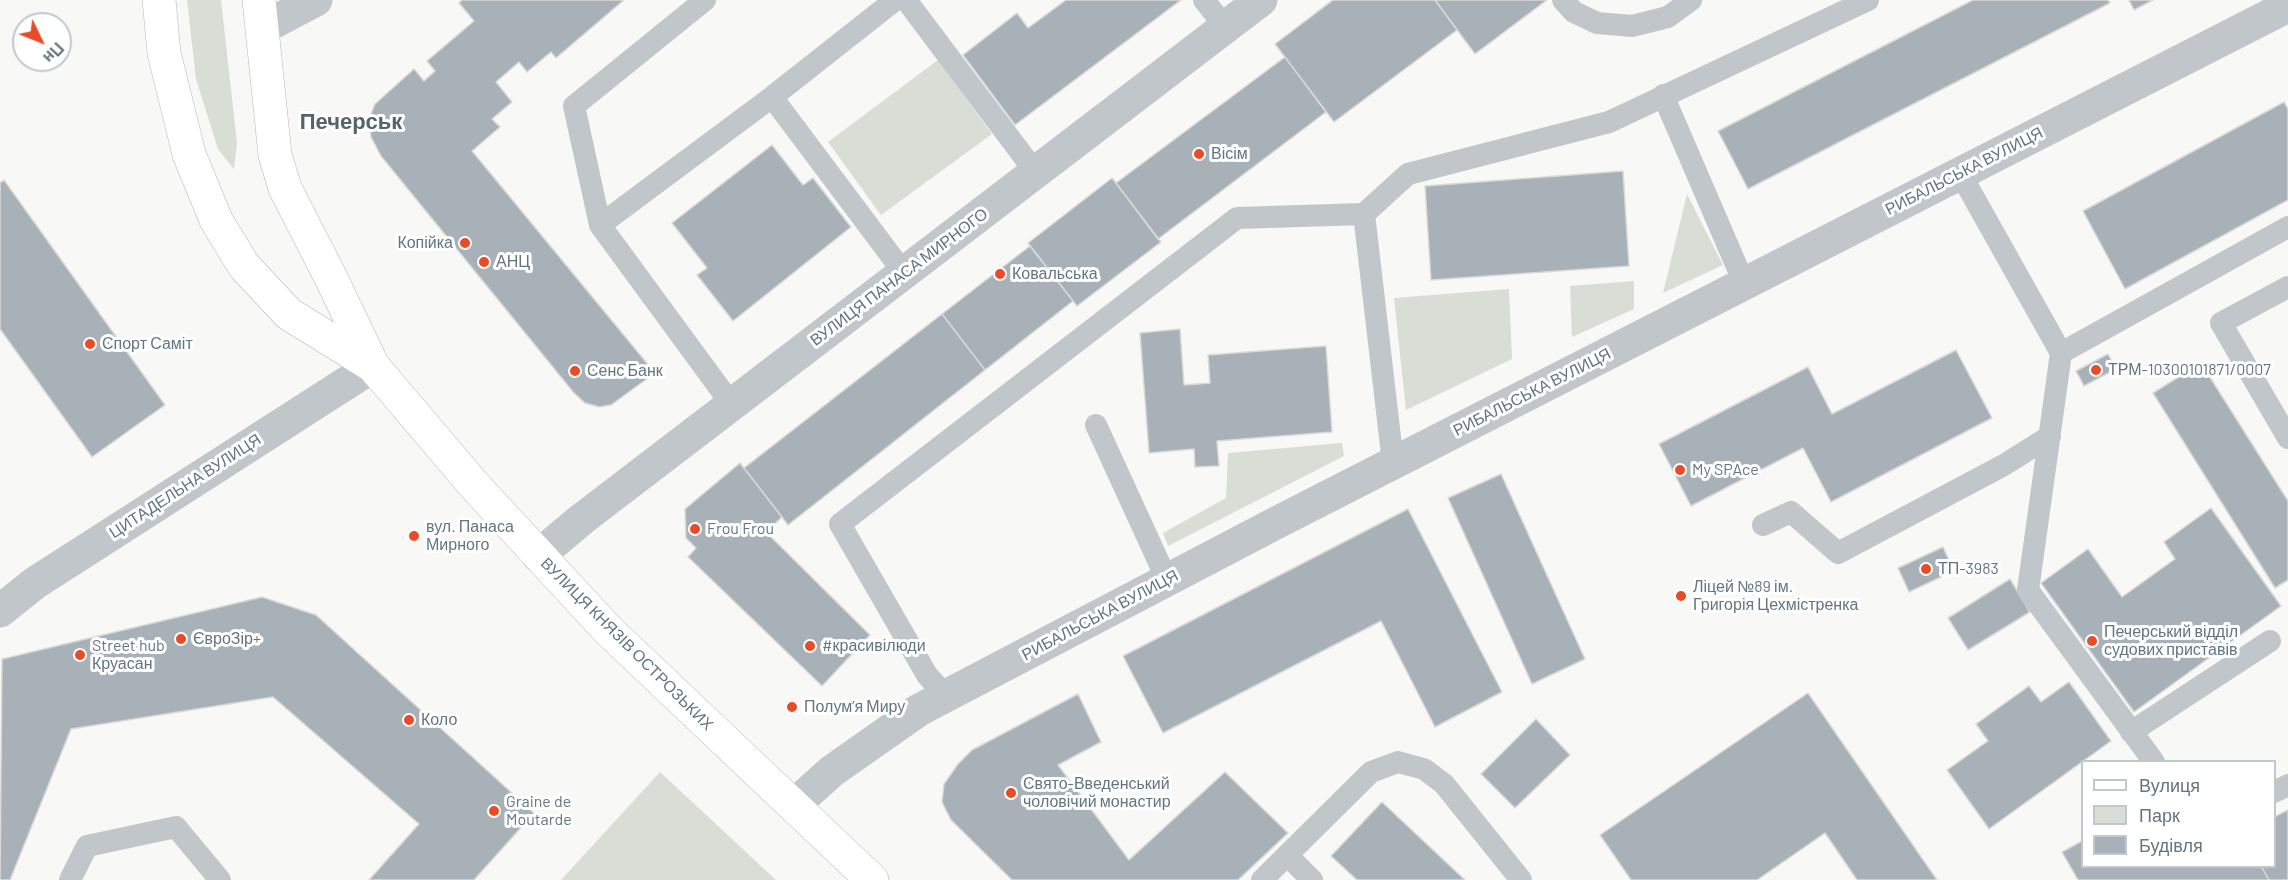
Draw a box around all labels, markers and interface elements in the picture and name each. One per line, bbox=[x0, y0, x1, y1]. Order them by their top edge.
north arrow bbox=[12, 12, 72, 72]
text: Пн bbox=[40, 39, 68, 67]
district label: Печерськ bbox=[300, 109, 402, 135]
street label: РИБАЛЬСЬКА ВУЛИЦЯ bbox=[1882, 123, 2046, 219]
place label: Вісім bbox=[1211, 144, 1248, 164]
marker: Вісім bbox=[1192, 147, 1206, 161]
street label: ВУЛИЦЯ ПАНАСА МИРНОГО bbox=[806, 204, 992, 350]
place label: Копійка bbox=[397, 233, 453, 253]
marker: Копійка bbox=[458, 236, 472, 250]
place label: АНЦ bbox=[496, 252, 530, 272]
marker: АНЦ bbox=[477, 255, 491, 269]
place label: Ковальська bbox=[1012, 264, 1098, 284]
marker: Ковальська bbox=[993, 267, 1007, 281]
place label: Спорт Саміт bbox=[102, 334, 193, 354]
marker: Спорт Саміт bbox=[83, 337, 97, 351]
street label: РИБАЛЬСЬКА ВУЛИЦЯ bbox=[1450, 344, 1614, 440]
place label: ТРМ-10300101871/0007 bbox=[2108, 360, 2271, 380]
place label: Сенс Банк bbox=[587, 361, 663, 381]
marker: ТРМ-10300101871/0007 bbox=[2089, 363, 2103, 377]
marker: Сенс Банк bbox=[568, 364, 582, 378]
street label: ЦИТАДЕЛЬНА ВУЛИЦЯ bbox=[106, 430, 264, 542]
place label: My SPAce bbox=[1692, 460, 1759, 480]
marker: My SPAce bbox=[1673, 463, 1687, 477]
place label: вул. Панаса Мирного bbox=[426, 517, 514, 555]
place label: Frou Frou bbox=[707, 519, 774, 539]
marker: Frou Frou bbox=[688, 522, 702, 536]
marker: вул. Панаса Мирного bbox=[407, 529, 421, 543]
street label: ВУЛИЦЯ КНЯЗІВ ОСТРОЗЬКИХ bbox=[537, 554, 717, 734]
place label: ТП-3983 bbox=[1938, 559, 1999, 579]
marker: ТП-3983 bbox=[1919, 562, 1933, 576]
street label: РИБАЛЬСЬКА ВУЛИЦЯ bbox=[1018, 566, 1182, 664]
place label: Ліцей №89 ім. Григорія Цехмістренка bbox=[1693, 577, 1858, 615]
marker: Ліцей №89 ім. Григорія Цехмістренка bbox=[1674, 589, 1688, 603]
place label: Печерський відділ судових приставів bbox=[2104, 622, 2238, 660]
place label: ЄвроЗір+ bbox=[193, 629, 261, 649]
marker: ЄвроЗір+ bbox=[174, 632, 188, 646]
marker: Печерський відділ судових приставів bbox=[2085, 634, 2099, 648]
place label: Street hub Круасан bbox=[92, 636, 165, 674]
place label: #красивілюди bbox=[822, 636, 926, 656]
marker: #красивілюди bbox=[803, 639, 817, 653]
marker: Street hub Круасан bbox=[73, 648, 87, 662]
place label: Полумʼя Миру bbox=[804, 697, 905, 717]
marker: Полумʼя Миру bbox=[785, 700, 799, 714]
place label: Коло bbox=[421, 710, 457, 730]
marker: Коло bbox=[402, 713, 416, 727]
legend bbox=[2081, 760, 2276, 868]
place label: Свято-Введенський чоловічий монастир bbox=[1023, 774, 1171, 812]
text: Вулиця bbox=[2139, 774, 2200, 796]
marker: Свято-Введенський чоловічий монастир bbox=[1004, 786, 1018, 800]
place label: Graine de Moutarde bbox=[506, 792, 572, 830]
marker: Graine de Moutarde bbox=[487, 804, 501, 818]
text: Парк bbox=[2139, 804, 2180, 826]
text: Будівля bbox=[2139, 834, 2203, 856]

